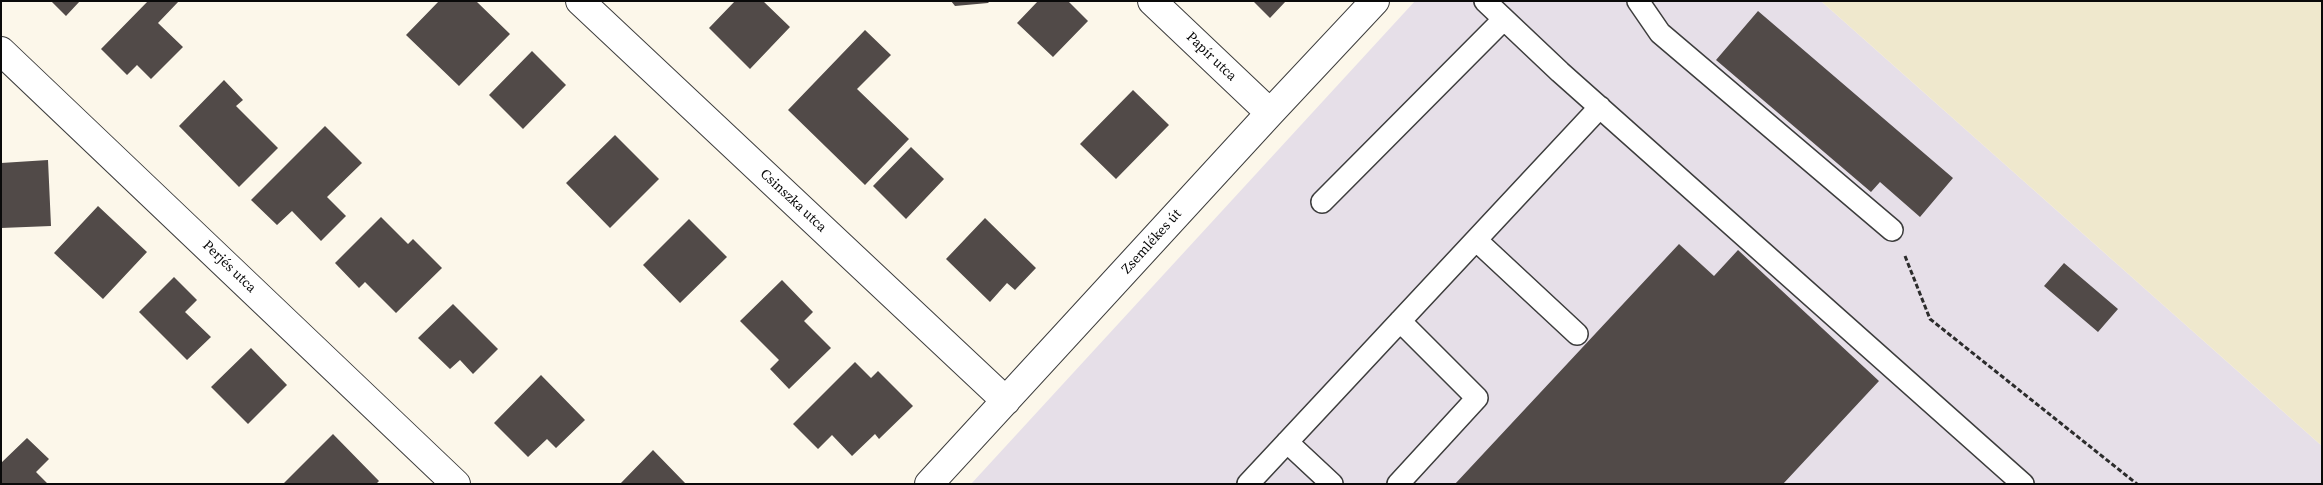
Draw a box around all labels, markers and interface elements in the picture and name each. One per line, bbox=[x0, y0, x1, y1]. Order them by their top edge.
street label: Papír utca bbox=[1182, 29, 1240, 85]
street label: Csinszka utca bbox=[756, 166, 830, 236]
street label: Zsemlékes út bbox=[1119, 206, 1185, 278]
street label: Perjés utca bbox=[199, 237, 259, 297]

